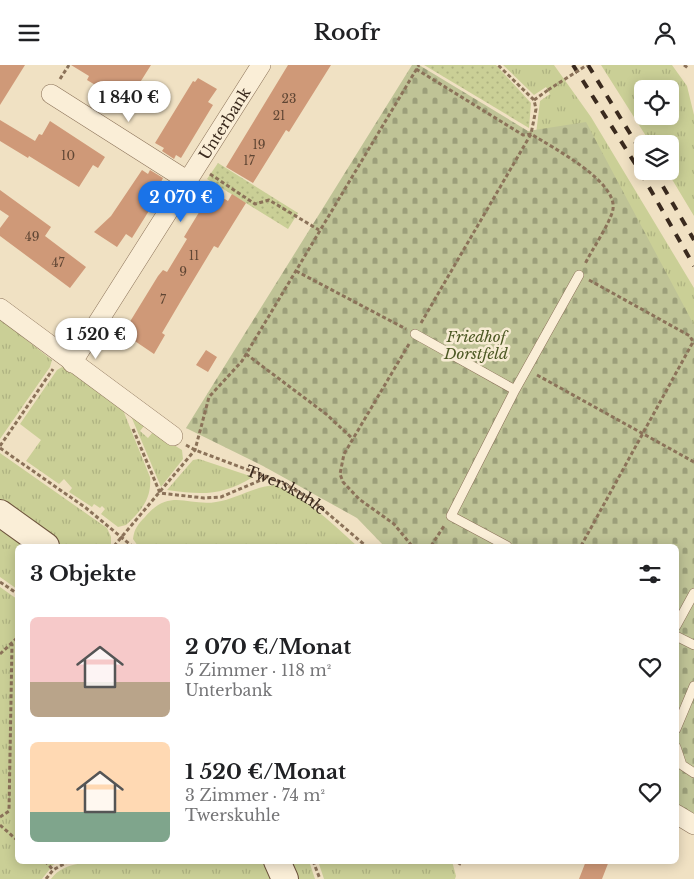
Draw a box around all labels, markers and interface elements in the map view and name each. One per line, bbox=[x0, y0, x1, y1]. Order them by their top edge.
icon: menu bbox=[15, 19, 43, 47]
text: Roofr bbox=[314, 19, 380, 46]
icon: person bbox=[651, 19, 679, 47]
pin: 1 840 € bbox=[83, 80, 175, 123]
map controls bbox=[634, 80, 679, 180]
button: locate bbox=[634, 80, 679, 125]
street label: Unterbank bbox=[194, 83, 254, 163]
text: 1 840 € bbox=[99, 87, 159, 107]
house number: 23 bbox=[282, 91, 296, 106]
house number: 21 bbox=[273, 108, 285, 123]
button: layers bbox=[634, 135, 679, 180]
house number: 19 bbox=[252, 137, 266, 152]
house number: 10 bbox=[61, 148, 75, 163]
house number: 17 bbox=[243, 153, 256, 168]
pin: 2 070 € bbox=[135, 181, 227, 223]
text: 2 070 € bbox=[149, 187, 213, 207]
house number: 49 bbox=[25, 229, 39, 244]
house number: 11 bbox=[189, 248, 199, 263]
house number: 47 bbox=[51, 255, 65, 270]
house number: 9 bbox=[179, 264, 187, 279]
house number: 7 bbox=[160, 292, 167, 307]
pin: 1 520 € bbox=[50, 317, 142, 360]
text: 1 520 € bbox=[66, 324, 126, 344]
park label: Friedhof Dorstfeld bbox=[443, 327, 509, 363]
street label: Twerskuhle bbox=[243, 460, 331, 518]
icon: filters bbox=[636, 560, 664, 588]
text: 3 Objekte bbox=[30, 561, 136, 587]
text: 2 070 €/Monat bbox=[185, 634, 351, 660]
icon: home bbox=[70, 637, 130, 697]
icon: heart bbox=[636, 653, 664, 681]
text: 5 Zimmer · 118 m² bbox=[185, 660, 331, 680]
text: Unterbank bbox=[185, 680, 272, 700]
text: 1 520 €/Monat bbox=[185, 759, 346, 785]
icon: home bbox=[70, 762, 130, 822]
icon: heart bbox=[636, 778, 664, 806]
text: 3 Zimmer · 74 m² bbox=[185, 785, 325, 805]
text: Twerskuhle bbox=[185, 805, 280, 825]

